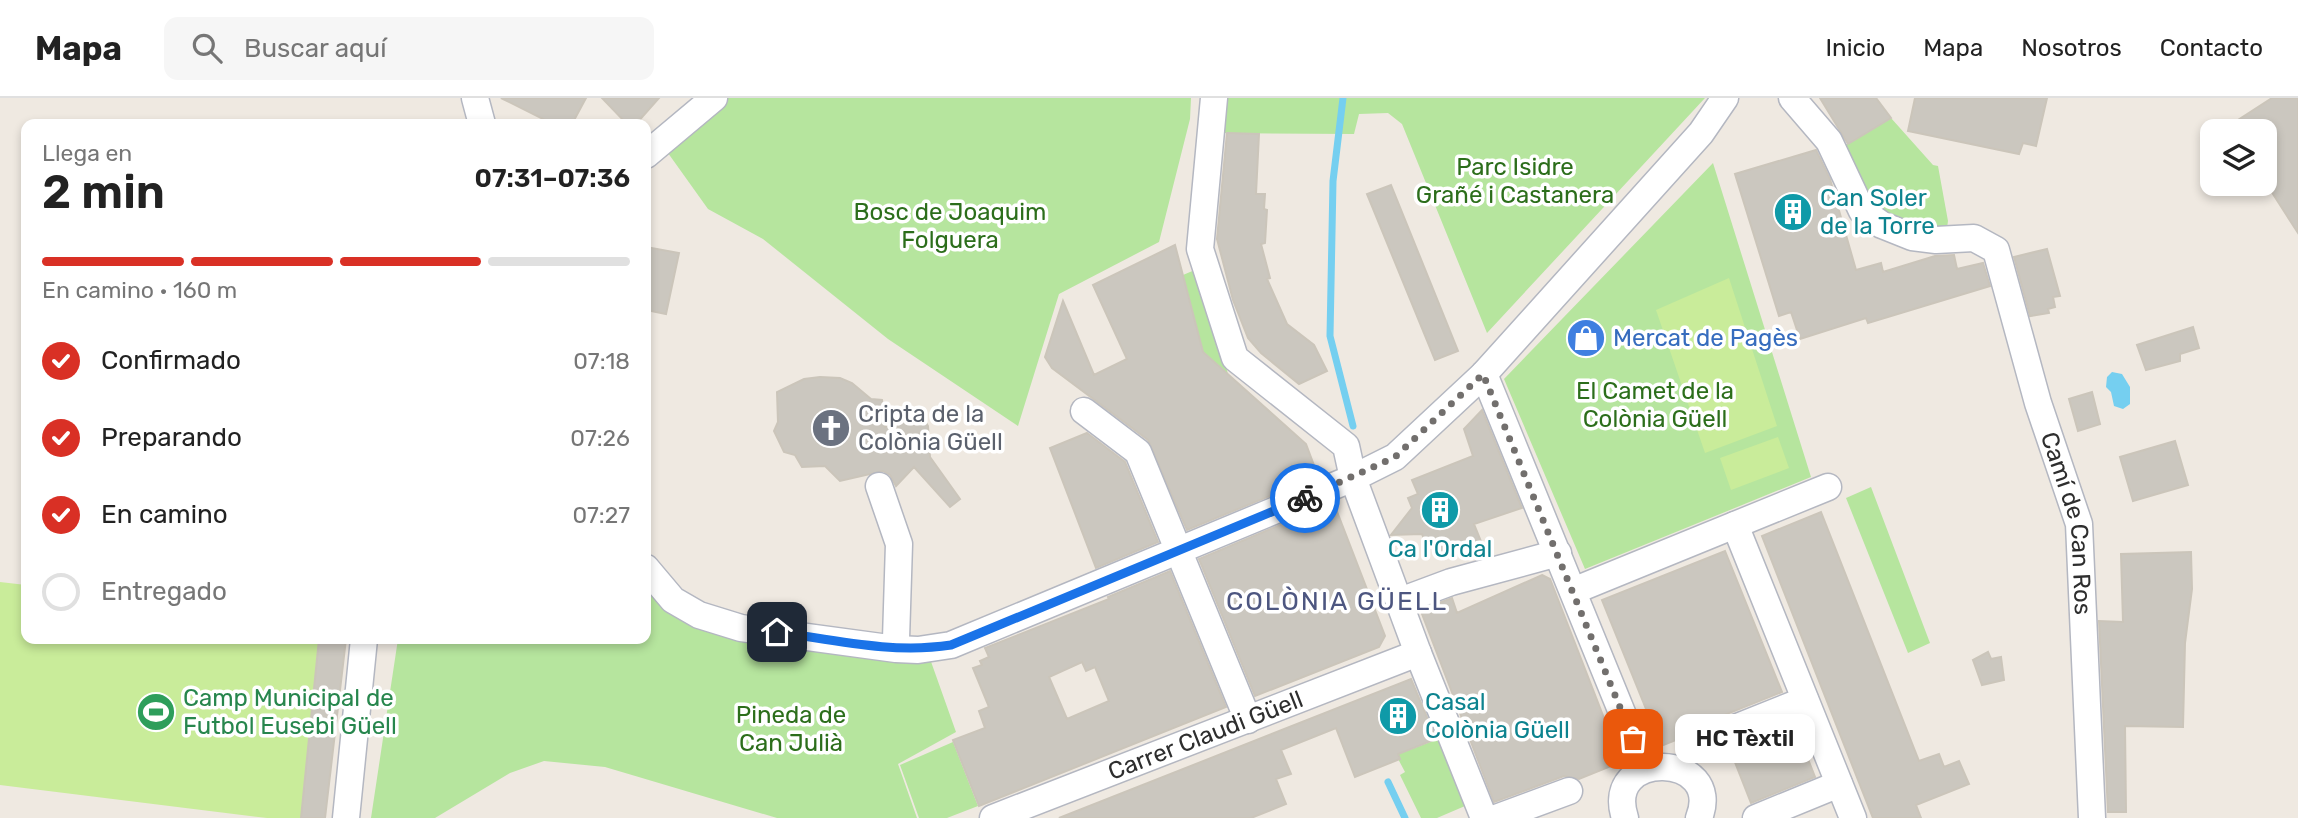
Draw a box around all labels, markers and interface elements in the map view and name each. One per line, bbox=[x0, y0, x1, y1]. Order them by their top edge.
search box bbox=[164, 17, 654, 80]
text: Mapa bbox=[35, 29, 122, 68]
icon: search bbox=[188, 29, 226, 67]
text: Buscar aquí bbox=[244, 33, 387, 64]
text: Inicio bbox=[1826, 34, 1885, 62]
text: Mapa bbox=[1923, 34, 1983, 62]
text: Nosotros bbox=[2021, 34, 2122, 62]
text: Contacto bbox=[2160, 34, 2263, 62]
map controls bbox=[2200, 119, 2277, 196]
button: layers bbox=[2200, 119, 2277, 196]
text: Llega en bbox=[42, 139, 132, 167]
park label: Parc Isidre Grañé i Castanera bbox=[1416, 153, 1614, 209]
text: 07:31–07:36 bbox=[475, 163, 630, 194]
text: 2 min bbox=[42, 165, 165, 220]
place label: Can Soler de la Torre bbox=[1820, 184, 1935, 240]
building icon: Can Soler de la Torre bbox=[1772, 191, 1814, 233]
park label: Bosc de Joaquim Folguera bbox=[854, 198, 1046, 254]
text: En camino · 160 m bbox=[42, 276, 237, 304]
shop icon: Mercat de Pagès bbox=[1565, 317, 1607, 359]
place label: Mercat de Pagès bbox=[1613, 324, 1798, 352]
icon: check bbox=[42, 342, 80, 380]
text: Confirmado bbox=[101, 345, 241, 376]
text: 07:18 bbox=[573, 347, 630, 375]
park label: El Camet de la Colònia Güell bbox=[1576, 377, 1734, 433]
place label: Cripta de la Colònia Güell bbox=[858, 400, 1003, 456]
church icon: Cripta de la Colònia Güell bbox=[810, 407, 852, 449]
icon: check bbox=[42, 419, 80, 457]
text: Preparando bbox=[101, 422, 242, 453]
text: 07:26 bbox=[570, 424, 630, 452]
street label: Camí de Can Ros bbox=[2035, 428, 2097, 616]
courier bbox=[1270, 463, 1340, 533]
icon: bike bbox=[1286, 479, 1324, 517]
building icon: Ca l'Ordal bbox=[1419, 489, 1461, 531]
icon: check bbox=[42, 496, 80, 534]
text: En camino bbox=[101, 499, 228, 530]
text: 07:27 bbox=[572, 501, 630, 529]
place label: Ca l'Ordal bbox=[1388, 535, 1492, 563]
text: Entregado bbox=[101, 576, 227, 607]
district label: COLÒNIA GÜELL bbox=[1226, 586, 1448, 617]
pin bbox=[747, 602, 807, 662]
icon: home bbox=[758, 613, 796, 651]
place label: Camp Municipal de Futbol Eusebi Güell bbox=[183, 684, 397, 740]
street label: Carrer Claudi Güell bbox=[1104, 685, 1307, 786]
place label: Casal Colònia Güell bbox=[1425, 688, 1570, 744]
sports icon: Camp Municipal de Futbol Eusebi Güell bbox=[135, 691, 177, 733]
building icon: Casal Colònia Güell bbox=[1377, 695, 1419, 737]
park label: Pineda de Can Julià bbox=[736, 701, 846, 757]
pin bbox=[1603, 709, 1663, 769]
callout: HC Tèxtil bbox=[1675, 714, 1815, 764]
icon: bag bbox=[1614, 720, 1652, 758]
text: HC Tèxtil bbox=[1696, 724, 1794, 752]

